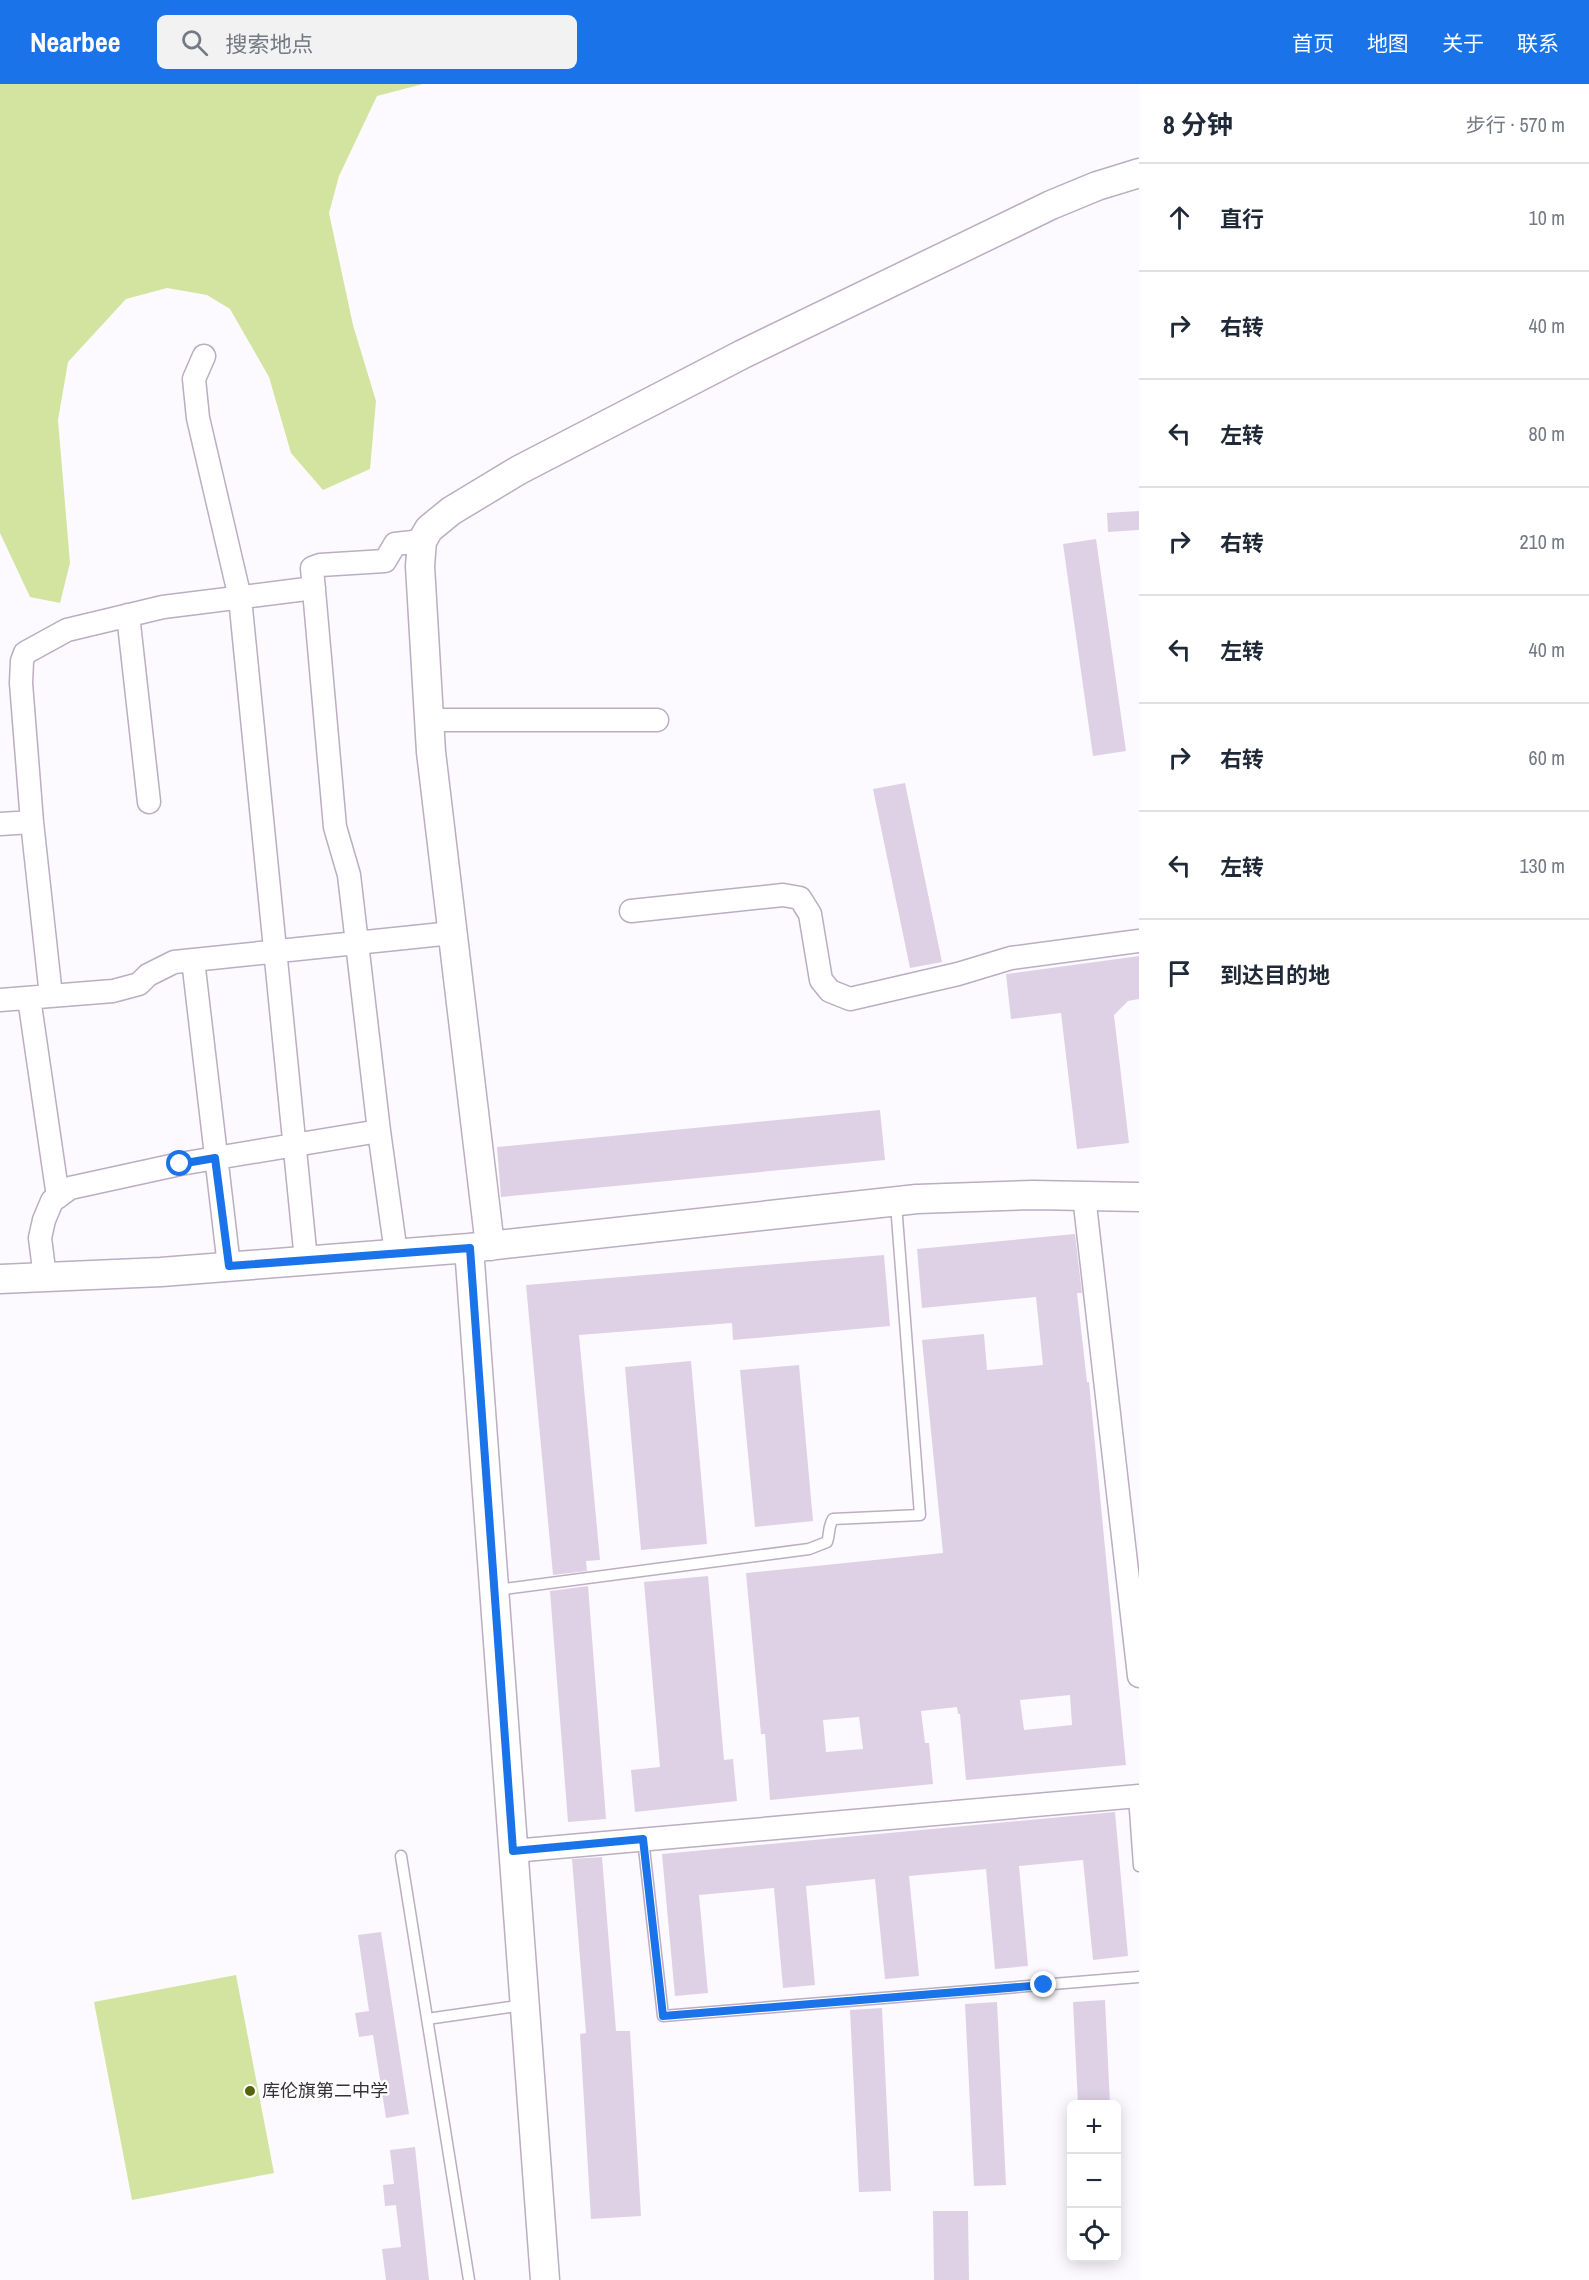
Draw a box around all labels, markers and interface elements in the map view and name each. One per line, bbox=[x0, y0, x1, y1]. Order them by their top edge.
search box bbox=[157, 15, 577, 69]
text: Nearbee bbox=[30, 23, 121, 61]
icon: search bbox=[178, 26, 211, 59]
text: 搜索地点 bbox=[226, 29, 314, 59]
text: 首页 bbox=[1292, 29, 1334, 58]
text: 地图 bbox=[1367, 29, 1409, 58]
text: 关于 bbox=[1442, 29, 1484, 58]
text: 联系 bbox=[1517, 29, 1559, 58]
text: 8 分钟 bbox=[1163, 107, 1233, 142]
text: 步行 · 570 m bbox=[1466, 111, 1565, 138]
icon: ahead bbox=[1163, 201, 1196, 234]
text: 直行 bbox=[1220, 204, 1264, 234]
text: 10 m bbox=[1529, 204, 1565, 231]
icon: right bbox=[1163, 309, 1196, 342]
text: 右转 bbox=[1220, 312, 1264, 342]
text: 40 m bbox=[1529, 312, 1565, 339]
icon: left bbox=[1163, 417, 1196, 450]
text: 左转 bbox=[1220, 420, 1264, 450]
text: 80 m bbox=[1529, 420, 1565, 447]
icon: right bbox=[1163, 525, 1196, 558]
text: 右转 bbox=[1220, 528, 1264, 558]
text: 210 m bbox=[1519, 528, 1565, 555]
icon: left bbox=[1163, 633, 1196, 666]
text: 左转 bbox=[1220, 636, 1264, 666]
text: 40 m bbox=[1529, 636, 1565, 663]
icon: right bbox=[1163, 741, 1196, 774]
text: 右转 bbox=[1220, 744, 1264, 774]
text: 60 m bbox=[1529, 744, 1565, 771]
icon: left bbox=[1163, 849, 1196, 882]
text: 左转 bbox=[1220, 852, 1264, 882]
text: 130 m bbox=[1519, 852, 1565, 879]
icon: arrive bbox=[1163, 957, 1196, 990]
text: 到达目的地 bbox=[1220, 960, 1330, 990]
route start bbox=[166, 1150, 192, 1176]
route end bbox=[1030, 1971, 1056, 1997]
place label: 库伦旗第二中学 bbox=[262, 2078, 388, 2103]
marker: 库伦旗第二中学 bbox=[243, 2084, 257, 2098]
map controls bbox=[1067, 2100, 1121, 2262]
button: + bbox=[1067, 2100, 1121, 2154]
button: − bbox=[1067, 2154, 1121, 2208]
button: locate bbox=[1067, 2208, 1121, 2262]

